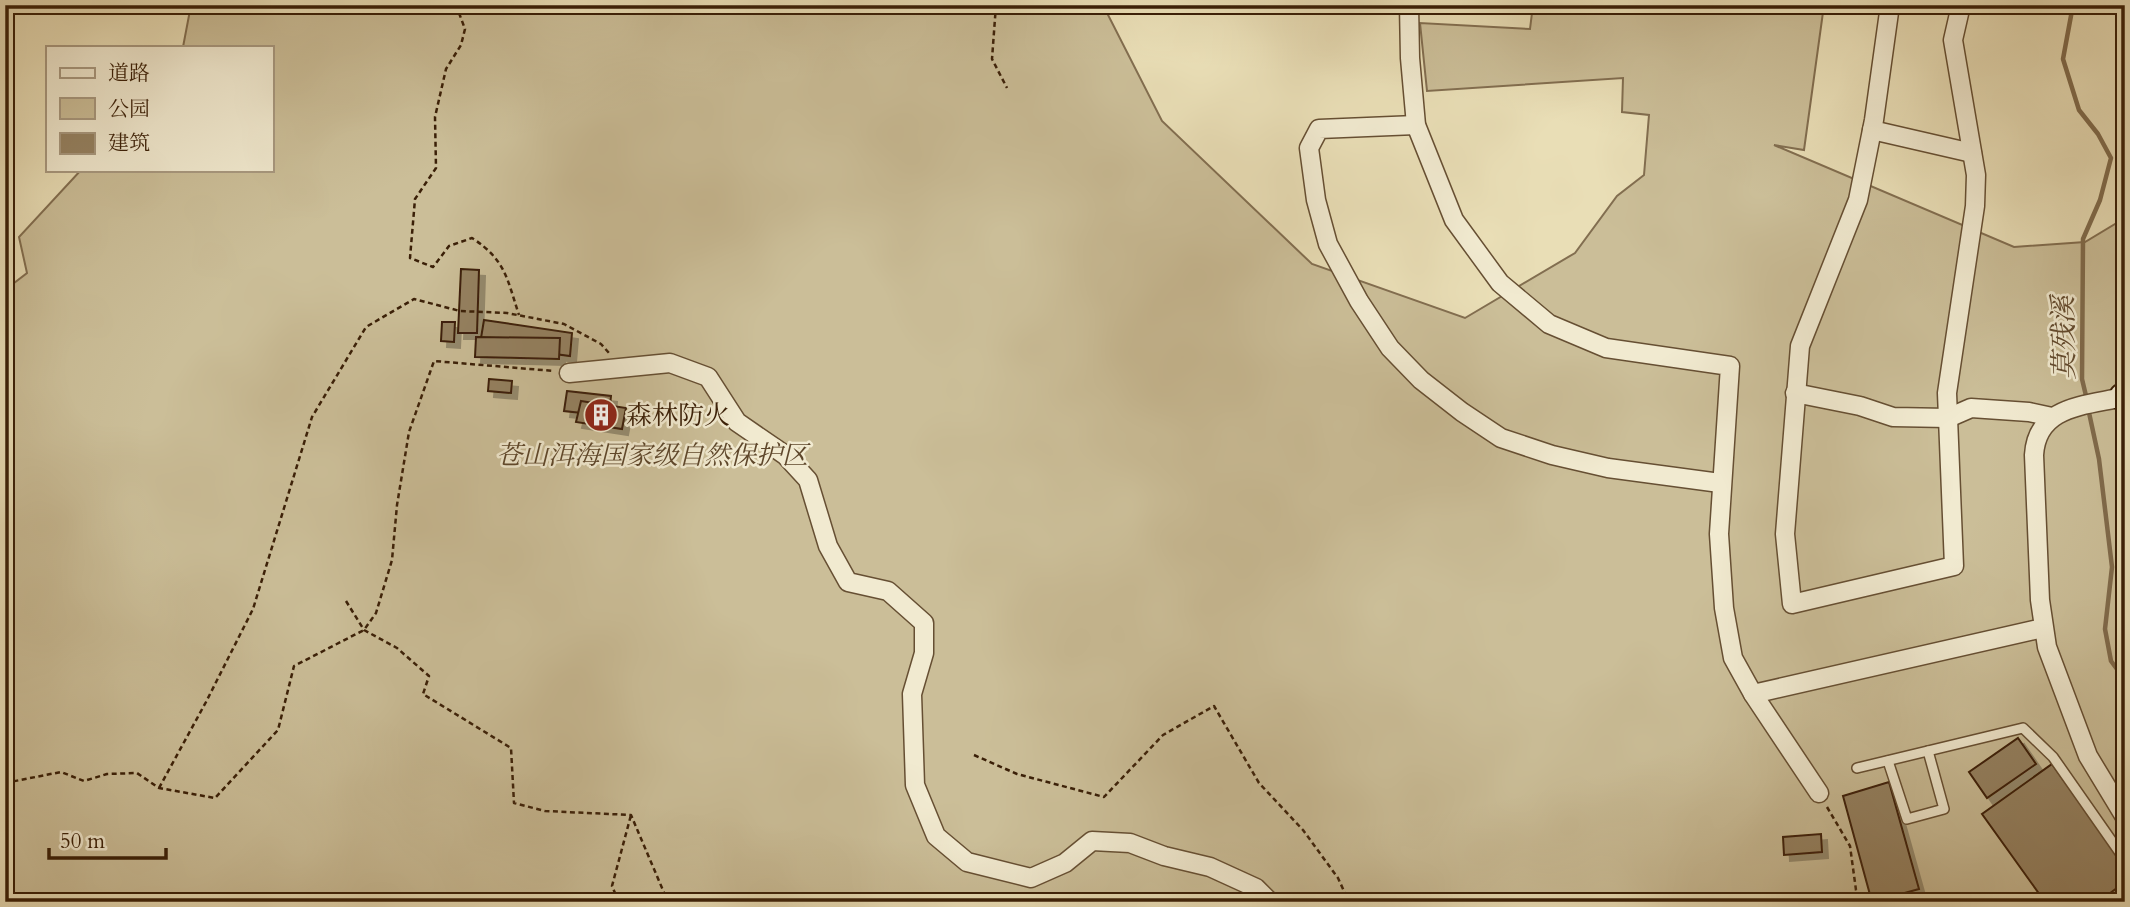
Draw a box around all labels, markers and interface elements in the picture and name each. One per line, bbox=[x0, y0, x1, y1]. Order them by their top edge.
legend bbox=[46, 46, 273, 172]
text: 道路 bbox=[108, 59, 150, 88]
text: 公园 bbox=[108, 95, 150, 124]
text: 建筑 bbox=[108, 129, 150, 158]
water label: 莫残溪 bbox=[2044, 293, 2084, 380]
building icon: 森林防火 bbox=[582, 396, 620, 434]
place label: 森林防火 bbox=[626, 398, 730, 433]
park label: 苍山洱海国家级自然保护区 bbox=[496, 438, 811, 473]
scale bar bbox=[49, 816, 166, 860]
text: 50 m bbox=[60, 827, 105, 856]

